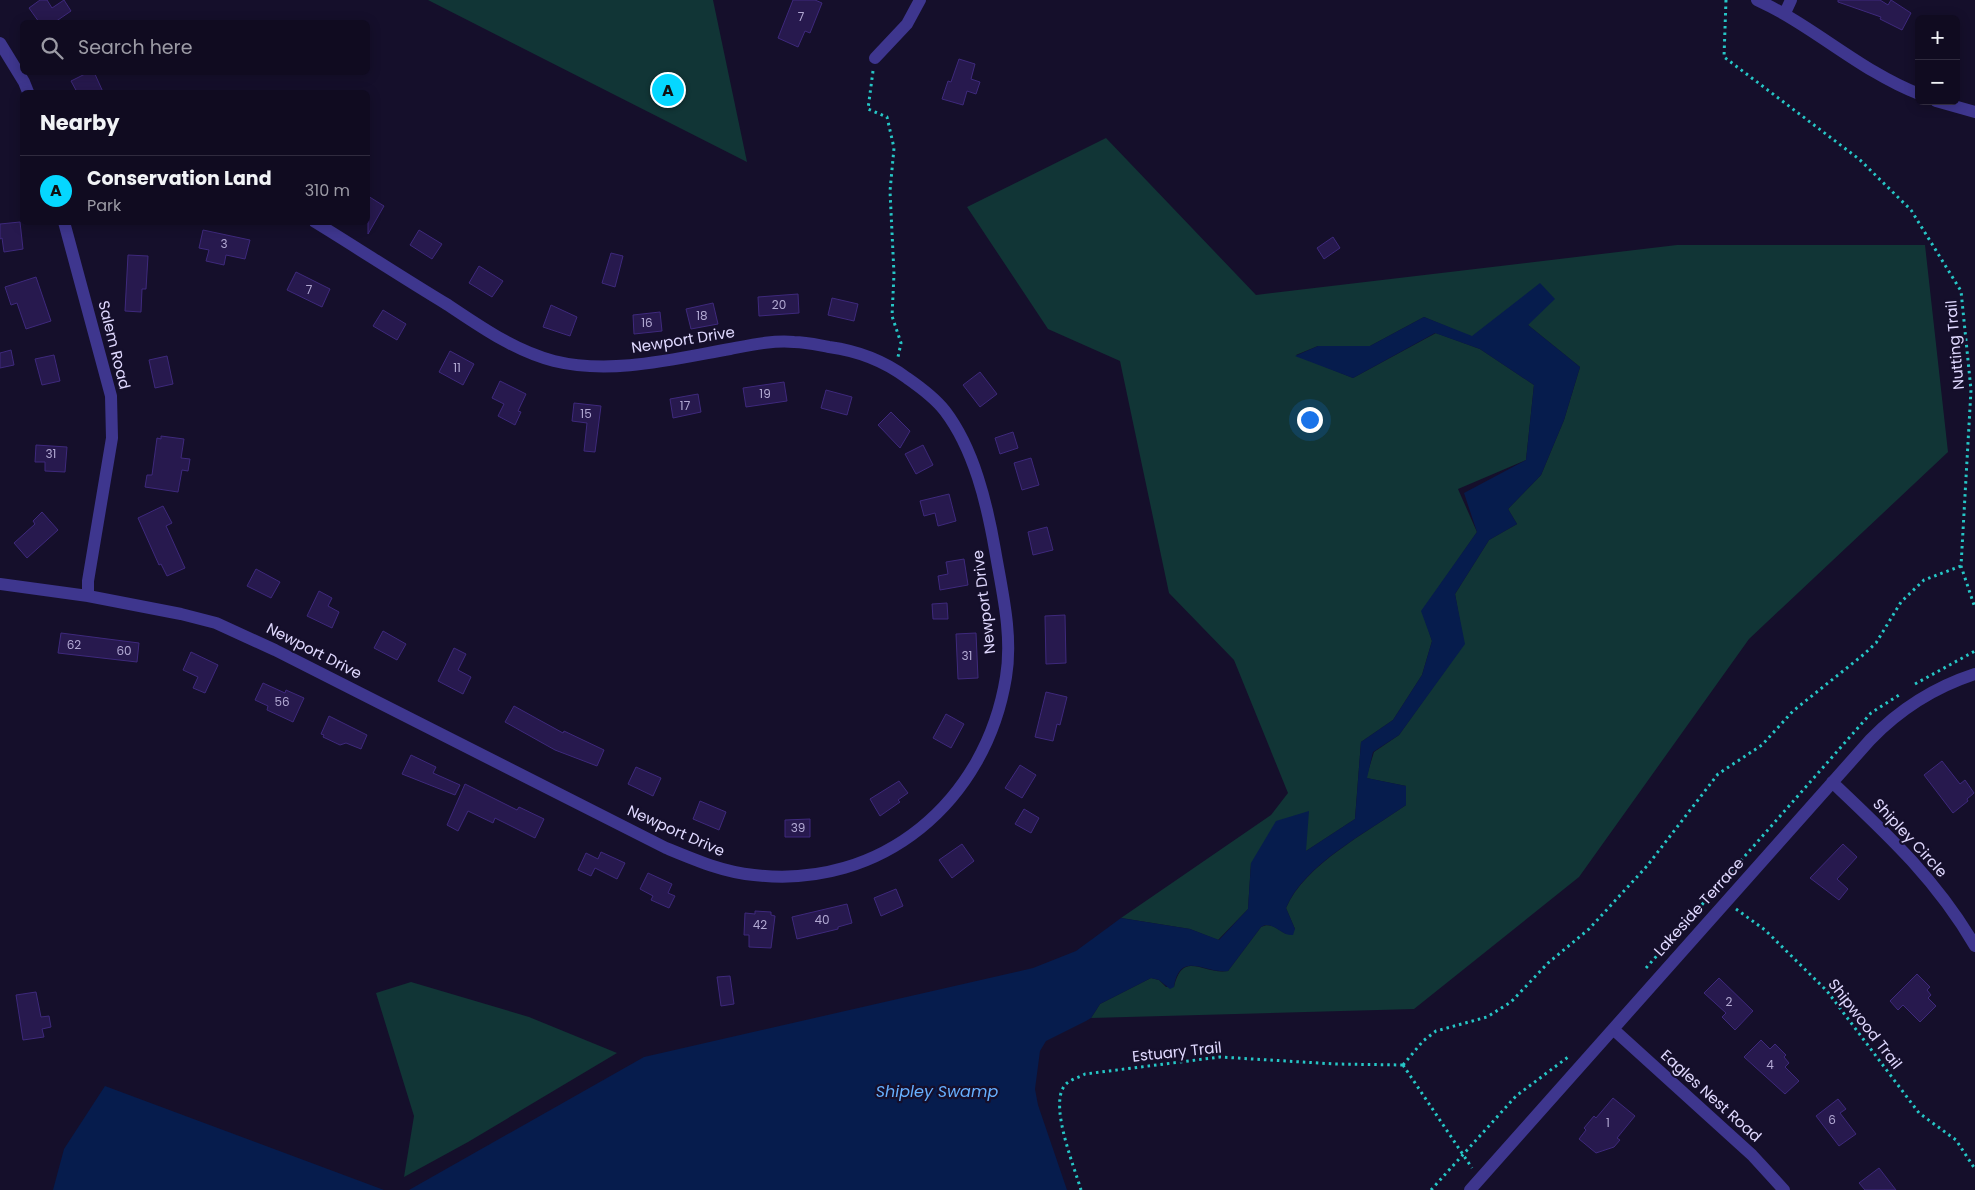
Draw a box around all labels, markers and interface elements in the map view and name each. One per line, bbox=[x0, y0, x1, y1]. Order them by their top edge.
house number: 7 bbox=[798, 8, 805, 25]
map controls bbox=[1915, 15, 1960, 105]
button: + bbox=[1915, 15, 1960, 60]
search box bbox=[20, 20, 370, 75]
icon: search bbox=[38, 34, 66, 62]
text: Search here bbox=[78, 34, 192, 61]
button: − bbox=[1915, 60, 1960, 105]
pin: A bbox=[652, 71, 684, 109]
text: Nearby bbox=[40, 108, 120, 137]
text: Conservation Land bbox=[87, 165, 272, 192]
text: A bbox=[50, 179, 62, 202]
text: 310 m bbox=[305, 179, 350, 202]
text: Park bbox=[87, 194, 121, 217]
house number: 3 bbox=[220, 235, 228, 252]
house number: 7 bbox=[306, 281, 313, 298]
house number: 20 bbox=[772, 296, 786, 313]
street label: Salem Road bbox=[93, 298, 136, 391]
street label: Nutting Trail bbox=[1940, 299, 1969, 391]
house number: 18 bbox=[696, 307, 708, 324]
house number: 16 bbox=[641, 314, 653, 331]
street label: Newport Drive bbox=[630, 321, 736, 358]
house number: 11 bbox=[453, 359, 461, 376]
house number: 19 bbox=[759, 385, 771, 402]
house number: 17 bbox=[680, 397, 691, 414]
house number: 15 bbox=[580, 405, 592, 422]
your location bbox=[1297, 407, 1323, 433]
house number: 31 bbox=[46, 445, 56, 462]
street label: Newport Drive bbox=[967, 549, 1000, 655]
street label: Newport Drive bbox=[263, 617, 366, 684]
house number: 62 bbox=[67, 636, 81, 653]
house number: 60 bbox=[116, 642, 132, 659]
house number: 31 bbox=[962, 647, 972, 664]
house number: 56 bbox=[274, 693, 290, 710]
street label: Shipley Circle bbox=[1868, 794, 1952, 882]
street label: Newport Drive bbox=[624, 800, 728, 861]
house number: 39 bbox=[791, 819, 805, 836]
street label: Lakeside Terrace bbox=[1649, 853, 1749, 960]
house number: 40 bbox=[814, 911, 830, 928]
house number: 42 bbox=[753, 916, 767, 933]
street label: Shipwood Trail bbox=[1824, 974, 1907, 1073]
house number: 2 bbox=[1726, 993, 1733, 1010]
street label: Estuary Trail bbox=[1131, 1036, 1223, 1067]
street label: Eagles Nest Road bbox=[1656, 1045, 1766, 1147]
house number: 4 bbox=[1766, 1056, 1774, 1073]
water label: Shipley Swamp bbox=[876, 1080, 998, 1103]
house number: 6 bbox=[1828, 1111, 1836, 1128]
house number: 1 bbox=[1606, 1114, 1610, 1131]

